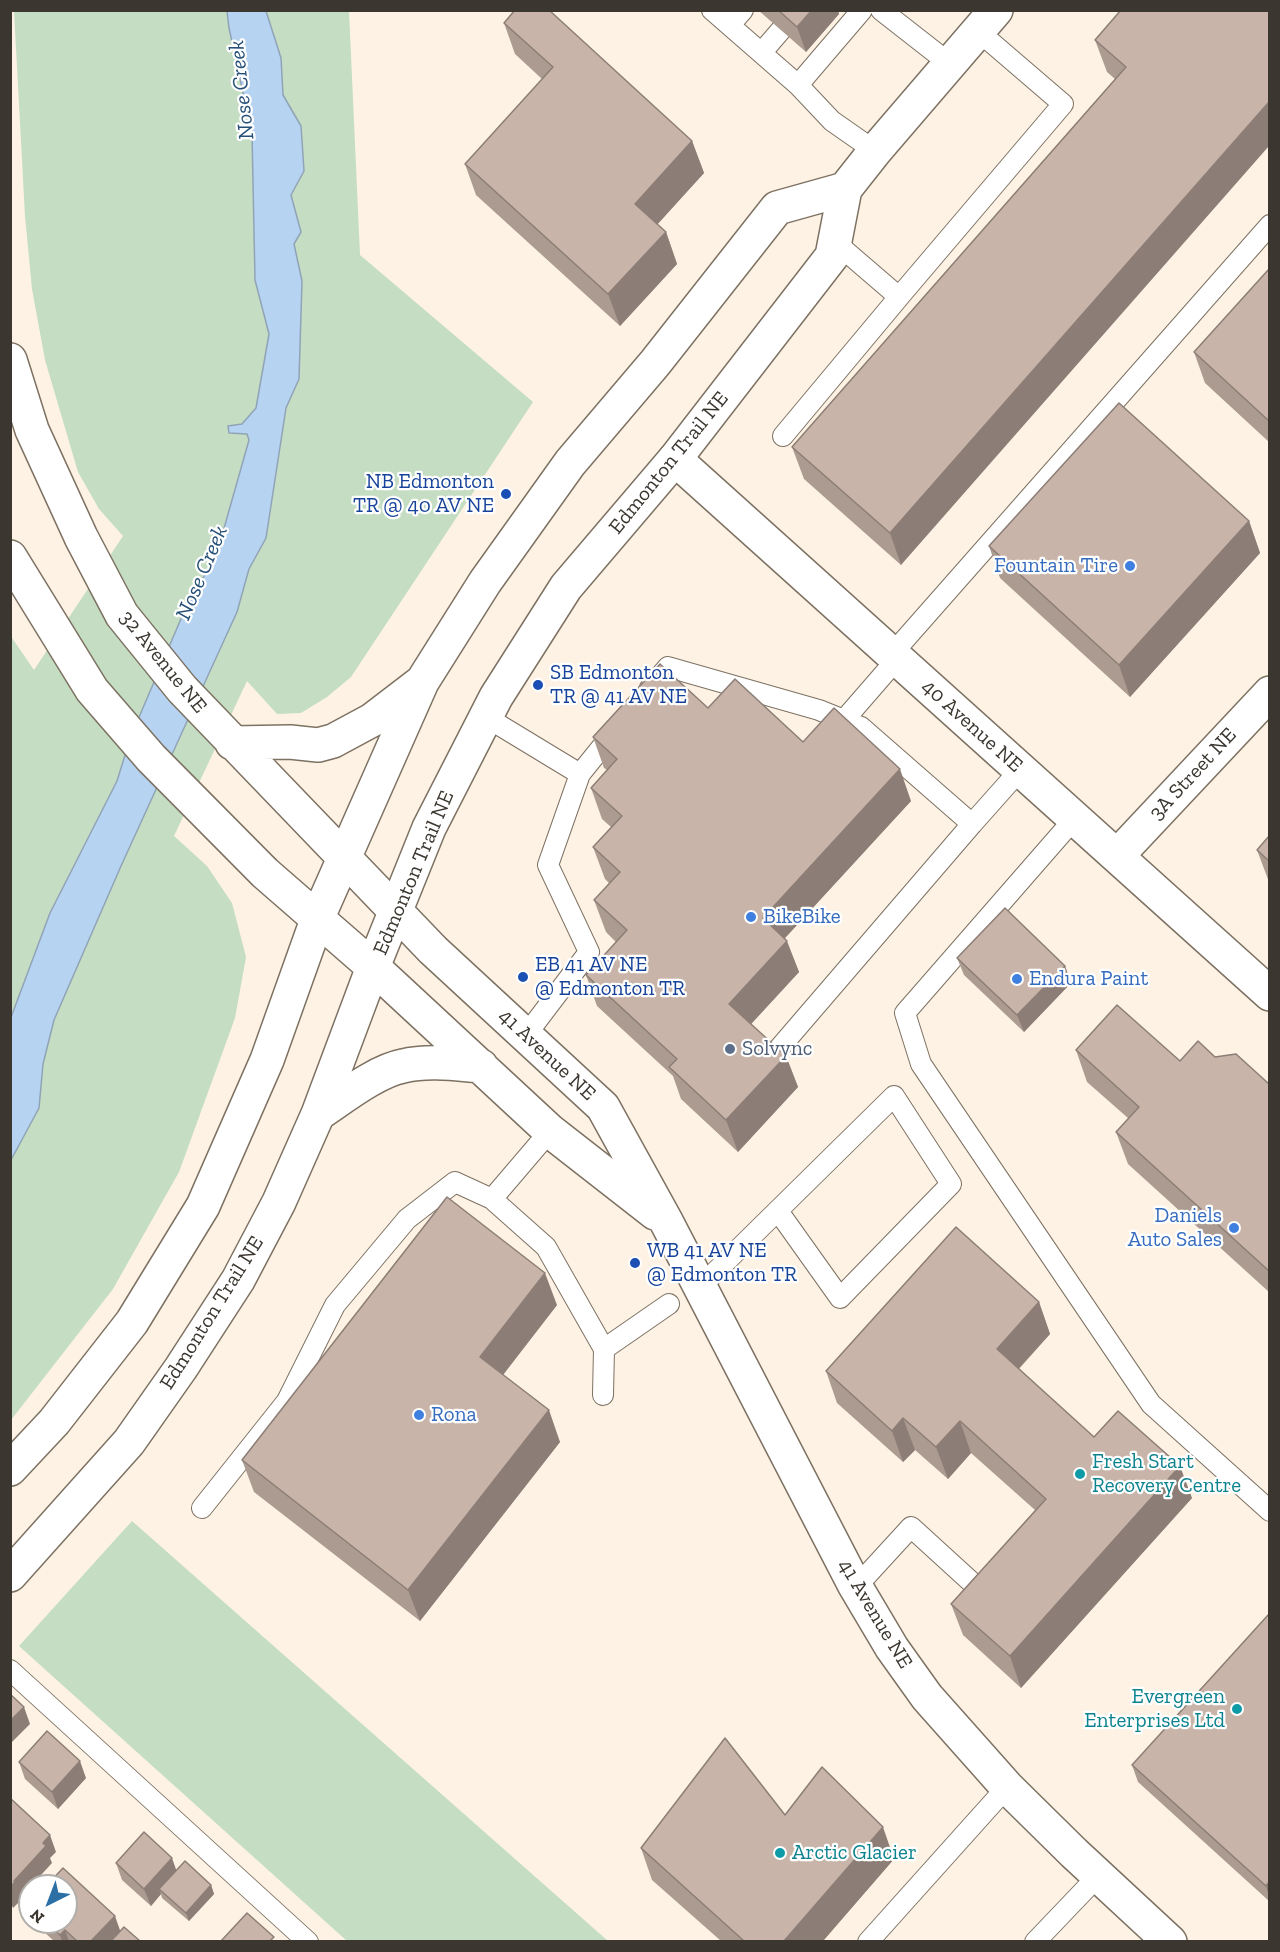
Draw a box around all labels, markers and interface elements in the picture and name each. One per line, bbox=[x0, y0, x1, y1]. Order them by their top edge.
water label: Nose Creek bbox=[224, 39, 260, 141]
street label: Edmonton Trail NE bbox=[604, 387, 734, 539]
place label: NB Edmonton TR @ 40 AV NE bbox=[353, 469, 494, 519]
marker: NB Edmonton TR @ 40 AV NE bbox=[499, 487, 513, 501]
water label: Nose Creek bbox=[170, 522, 234, 624]
place label: Fountain Tire bbox=[994, 553, 1118, 579]
marker: Fountain Tire bbox=[1123, 559, 1137, 573]
street label: 32 Avenue NE bbox=[114, 606, 212, 718]
place label: SB Edmonton TR @ 41 AV NE bbox=[550, 660, 687, 710]
street label: 40 Avenue NE bbox=[916, 674, 1028, 778]
marker: SB Edmonton TR @ 41 AV NE bbox=[531, 678, 545, 692]
street label: 3A Street NE bbox=[1144, 723, 1242, 825]
street label: Edmonton Trail NE bbox=[368, 787, 460, 959]
place label: BikeBike bbox=[763, 904, 841, 930]
marker: BikeBike bbox=[744, 910, 758, 924]
place label: EB 41 AV NE @ Edmonton TR bbox=[535, 952, 685, 1002]
place label: Endura Paint bbox=[1029, 966, 1148, 992]
marker: EB 41 AV NE @ Edmonton TR bbox=[516, 970, 530, 984]
marker: Endura Paint bbox=[1010, 972, 1024, 986]
street label: 41 Avenue NE bbox=[493, 1004, 601, 1106]
place label: Solvync bbox=[742, 1036, 812, 1062]
marker: Solvync bbox=[723, 1042, 737, 1056]
place label: Daniels Auto Sales bbox=[1128, 1203, 1222, 1253]
marker: Daniels Auto Sales bbox=[1227, 1221, 1241, 1235]
street label: Edmonton Trail NE bbox=[155, 1232, 269, 1394]
place label: WB 41 AV NE @ Edmonton TR bbox=[647, 1238, 797, 1288]
marker: WB 41 AV NE @ Edmonton TR bbox=[628, 1256, 642, 1270]
place label: Rona bbox=[431, 1402, 477, 1428]
marker: Rona bbox=[412, 1408, 426, 1422]
place label: Fresh Start Recovery Centre bbox=[1092, 1449, 1241, 1499]
marker: Fresh Start Recovery Centre bbox=[1073, 1467, 1087, 1481]
street label: 41 Avenue NE bbox=[832, 1555, 918, 1673]
place label: Evergreen Enterprises Ltd bbox=[1084, 1684, 1225, 1734]
marker: Evergreen Enterprises Ltd bbox=[1230, 1702, 1244, 1716]
place label: Arctic Glacier bbox=[792, 1840, 917, 1866]
marker: Arctic Glacier bbox=[773, 1846, 787, 1860]
north arrow bbox=[18, 1874, 78, 1934]
text: N bbox=[26, 1905, 48, 1927]

